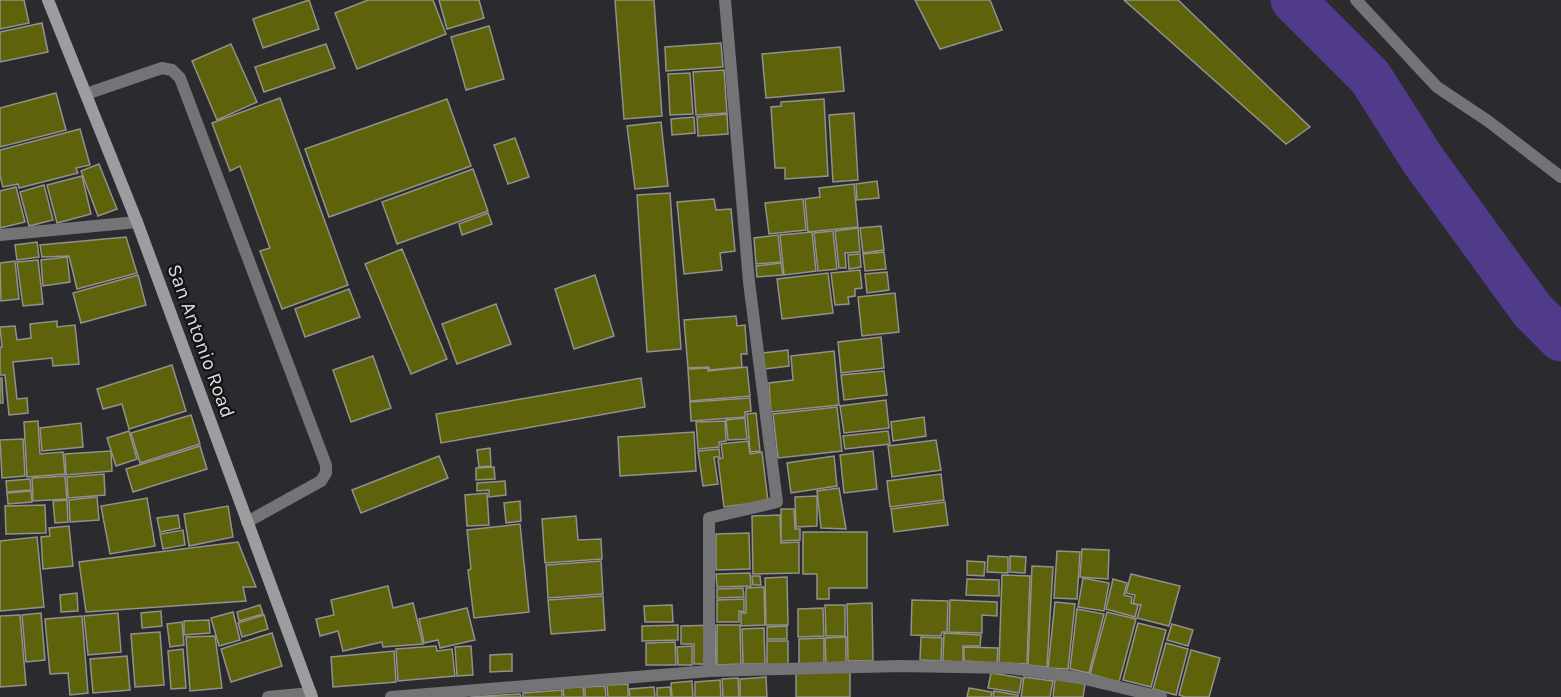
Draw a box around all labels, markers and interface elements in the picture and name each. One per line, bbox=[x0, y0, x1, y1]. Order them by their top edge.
street label: San Antonio Road bbox=[163, 261, 239, 421]

